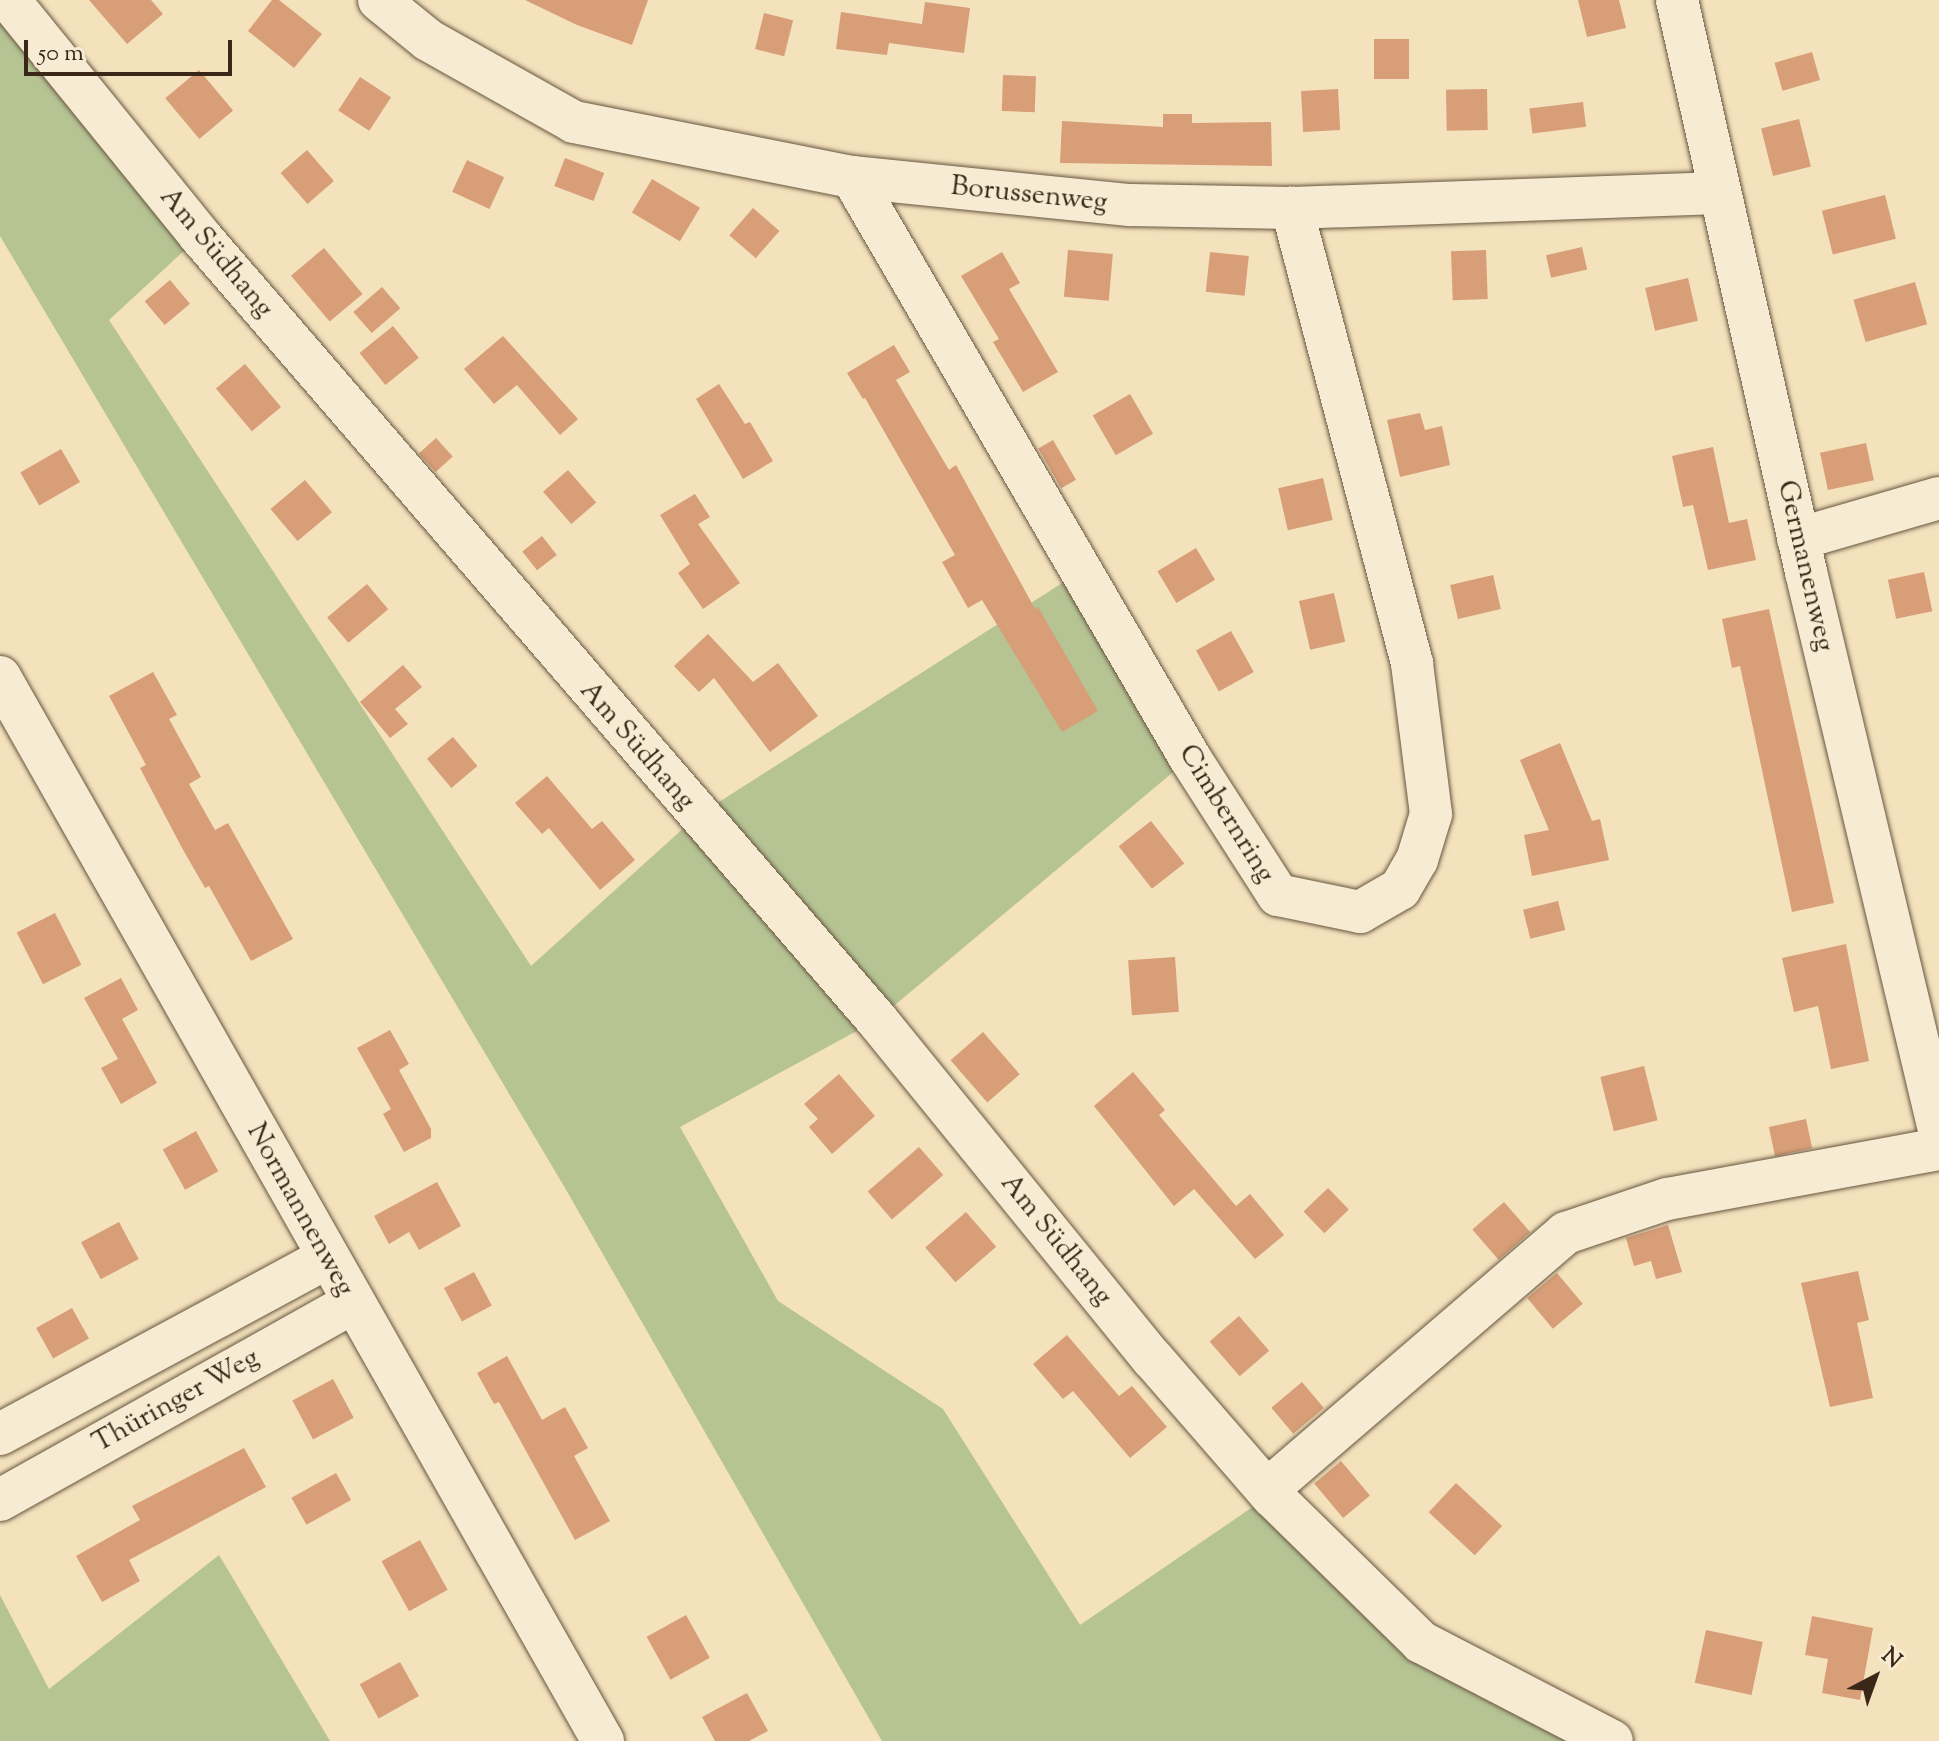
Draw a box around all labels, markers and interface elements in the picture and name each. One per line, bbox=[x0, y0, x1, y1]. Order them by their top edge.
scale bar bbox=[28, 24, 236, 74]
text: 50 m bbox=[38, 37, 84, 71]
street label: Borussenweg bbox=[949, 170, 1109, 220]
street label: Am Südhang bbox=[152, 181, 280, 325]
street label: Germanenweg bbox=[1769, 477, 1841, 655]
street label: Am Südhang bbox=[572, 675, 702, 817]
street label: Cimbernring bbox=[1170, 739, 1282, 889]
street label: Normannenweg bbox=[239, 1118, 361, 1302]
street label: Am Südhang bbox=[993, 1167, 1119, 1313]
street label: Thüringer Weg bbox=[87, 1342, 265, 1460]
north arrow bbox=[1835, 1637, 1915, 1717]
text: N bbox=[1874, 1641, 1908, 1677]

